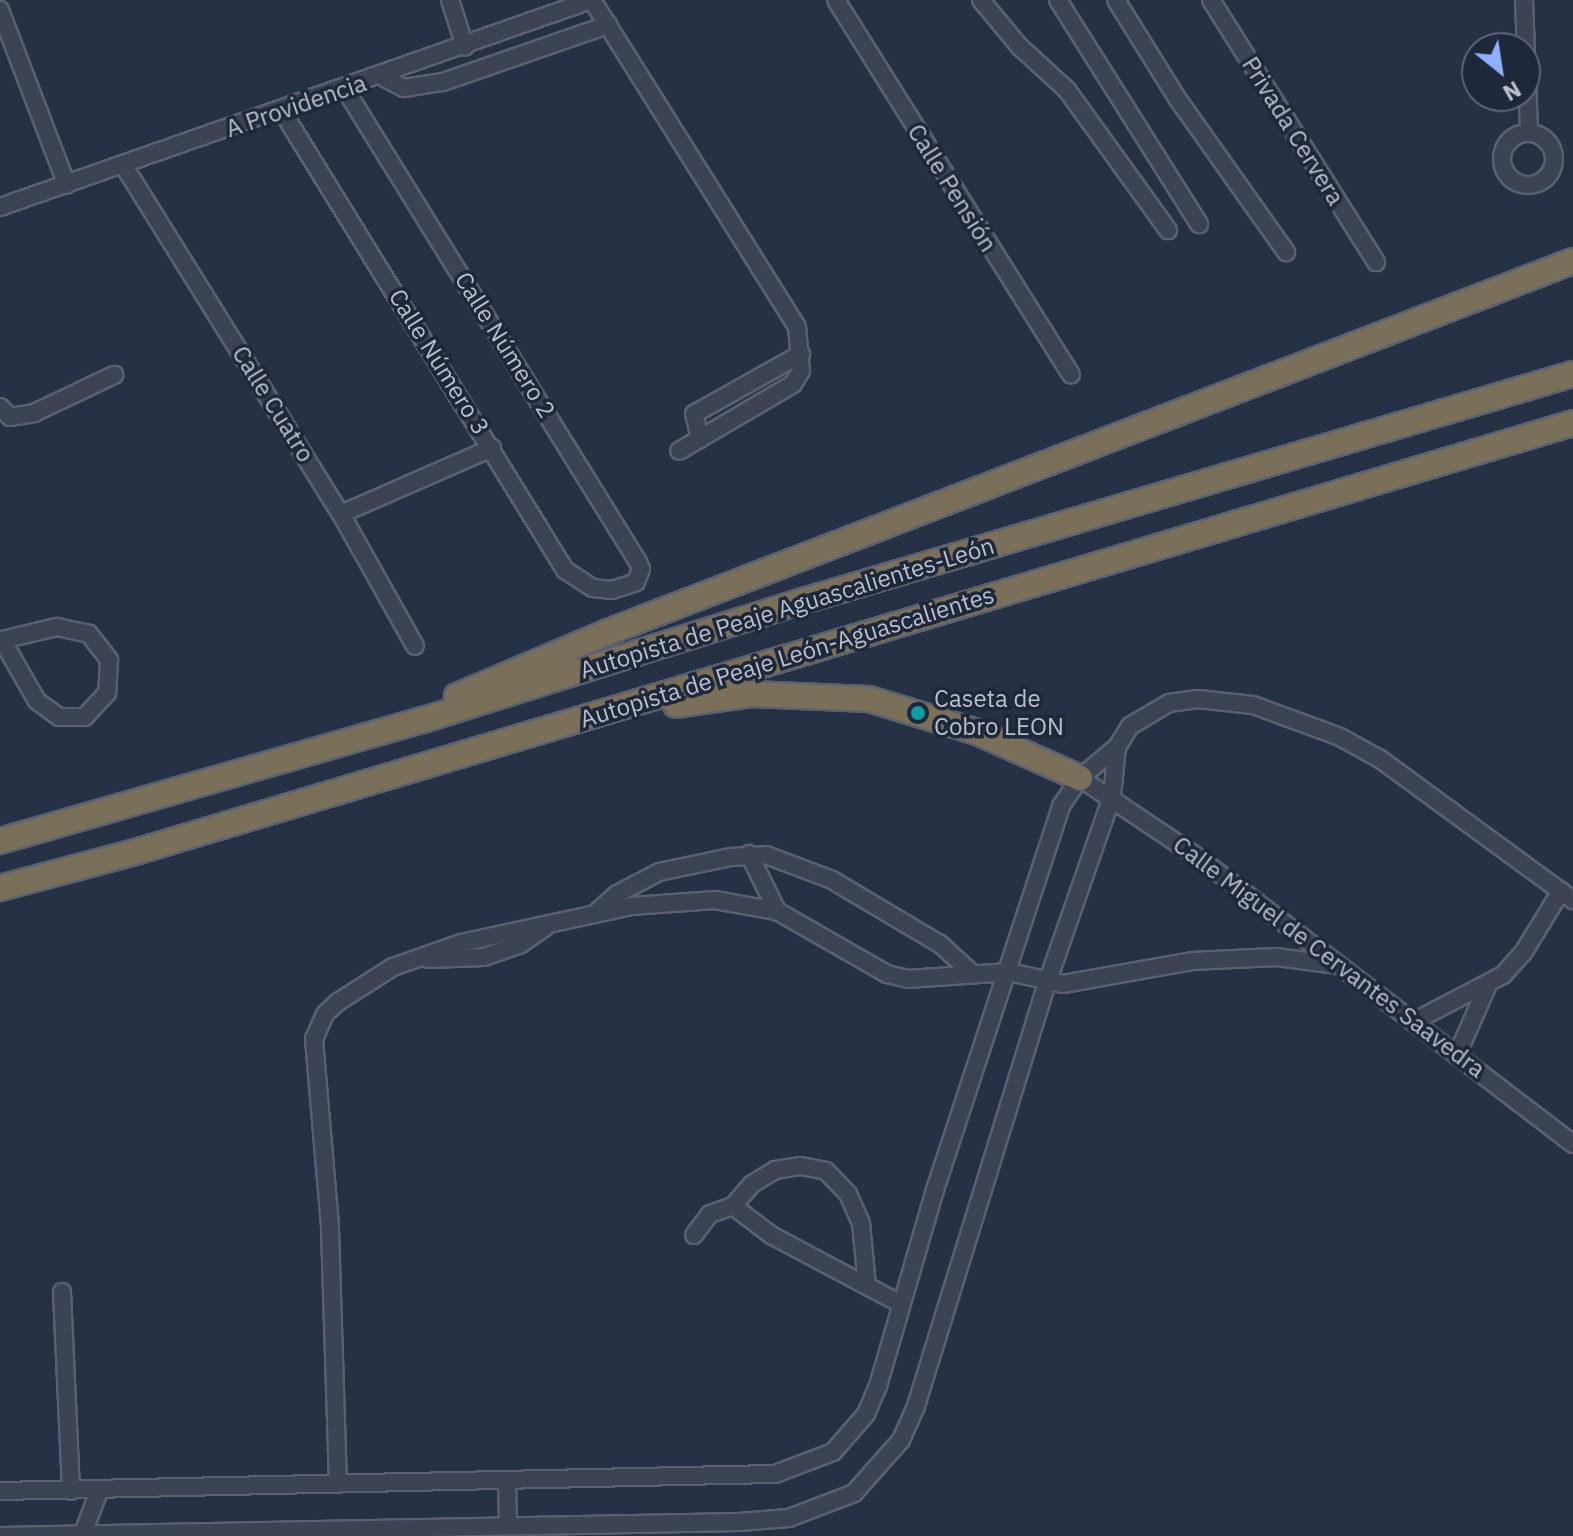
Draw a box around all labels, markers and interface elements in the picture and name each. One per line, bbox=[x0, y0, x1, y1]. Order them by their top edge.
north arrow bbox=[1461, 32, 1541, 112]
street label: Privada Cervera bbox=[1236, 52, 1350, 210]
street label: A Providencia bbox=[222, 69, 370, 143]
text: N bbox=[1498, 75, 1526, 108]
street label: Calle Pensión bbox=[901, 119, 1003, 257]
street label: Calle Número 2 bbox=[449, 267, 561, 423]
street label: Calle Número 3 bbox=[383, 284, 495, 440]
street label: Calle Cuatro bbox=[226, 341, 320, 467]
street label: Autopista de Peaje Aguascalientes-León bbox=[576, 531, 998, 685]
street label: Autopista de Peaje León-Aguascalientes bbox=[577, 580, 997, 734]
place label: Caseta de Cobro LEON bbox=[934, 685, 1064, 741]
marker: Caseta de Cobro LEON bbox=[909, 704, 927, 722]
street label: Calle Miguel de Cervantes Saavedra bbox=[1167, 830, 1491, 1084]

